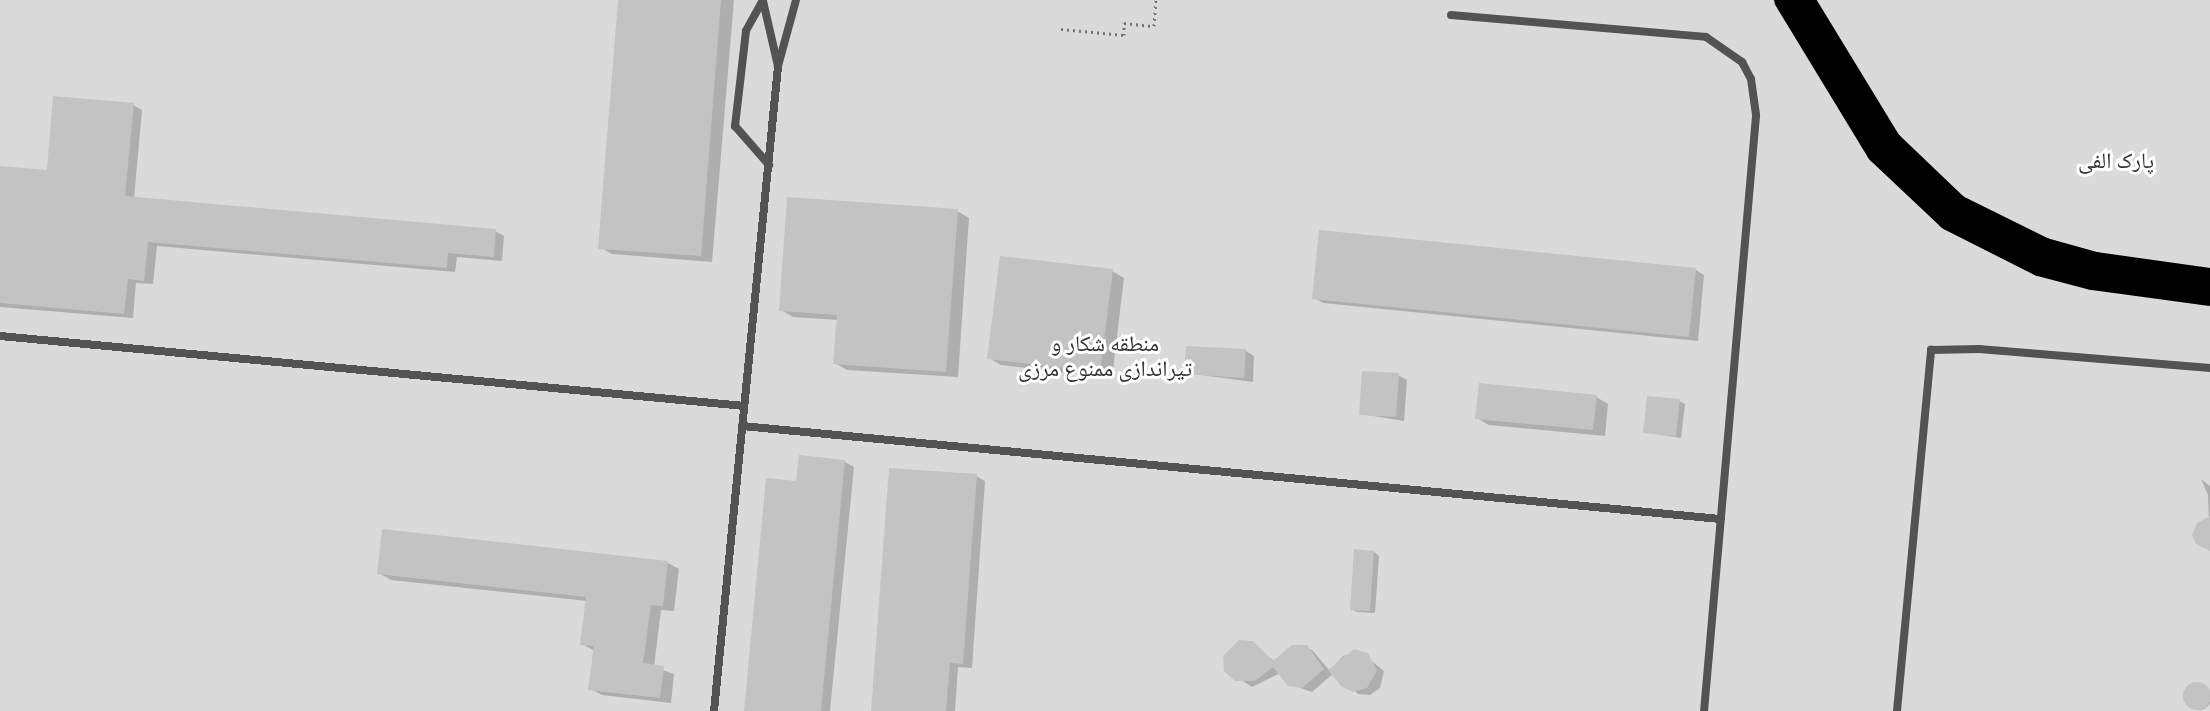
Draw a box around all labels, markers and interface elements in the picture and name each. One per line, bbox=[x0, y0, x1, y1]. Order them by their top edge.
park label: پارک الفی bbox=[2078, 148, 2154, 174]
park label: منطقه شکار و تیراندازی ممنوع مرزی bbox=[1018, 330, 1192, 382]

